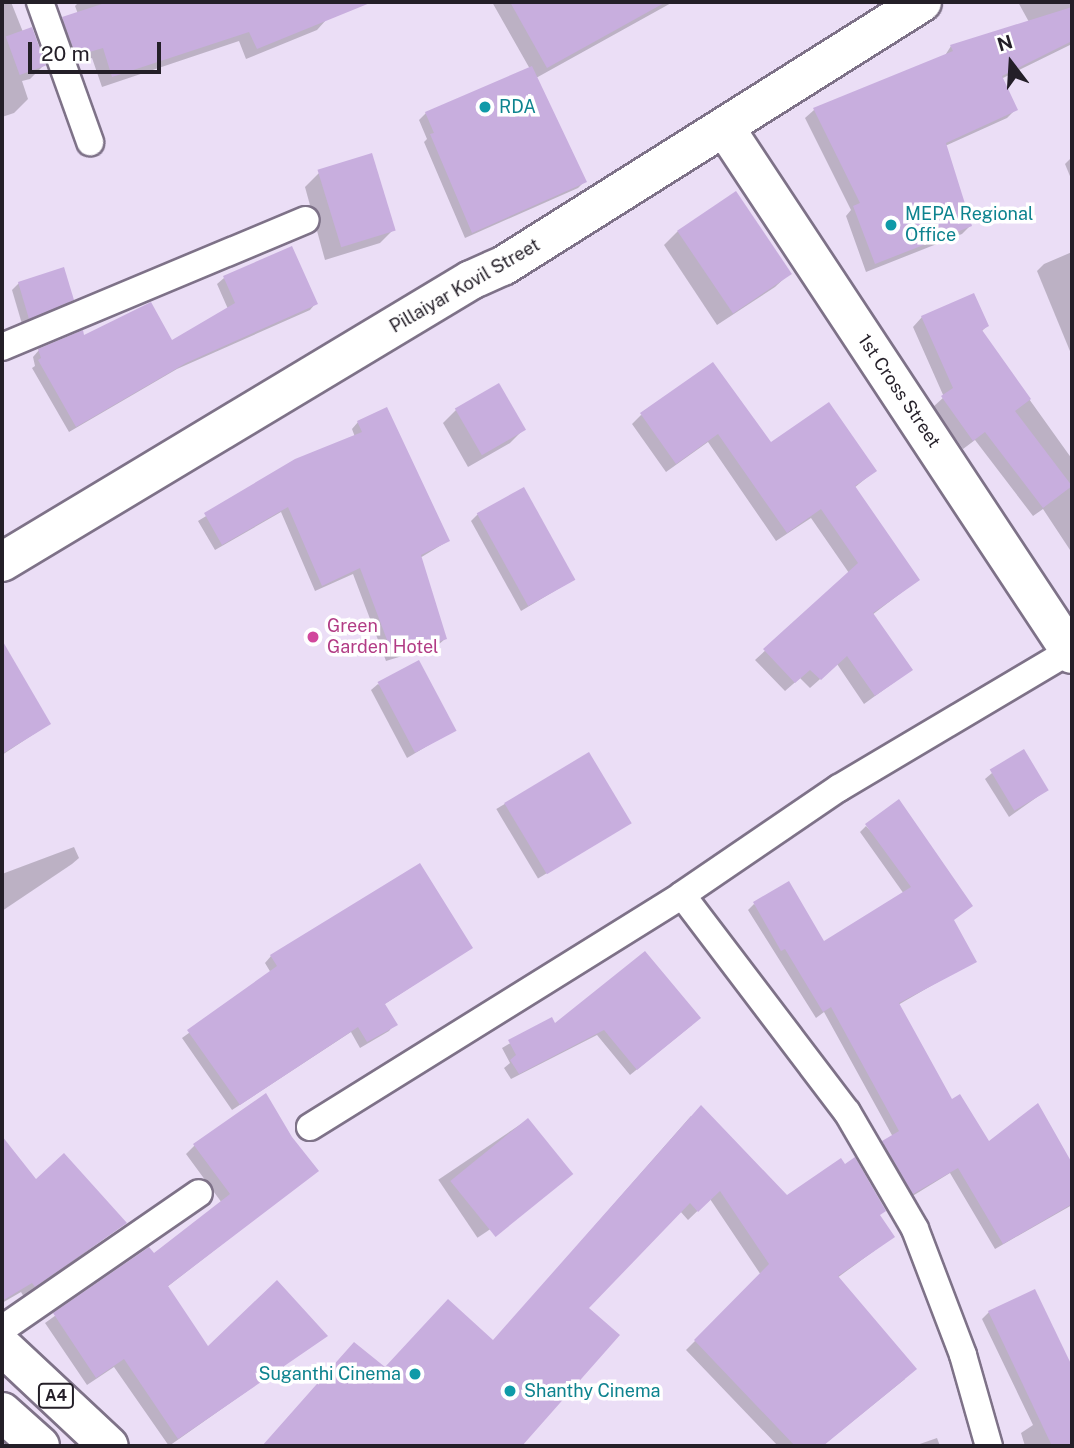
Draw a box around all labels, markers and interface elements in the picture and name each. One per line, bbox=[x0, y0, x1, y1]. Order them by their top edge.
scale bar bbox=[32, 28, 164, 72]
north arrow bbox=[976, 28, 1046, 98]
text: N bbox=[995, 30, 1015, 56]
text: 20 m bbox=[41, 41, 90, 66]
place label: RDA bbox=[499, 96, 536, 118]
marker: RDA bbox=[477, 99, 493, 115]
place label: MEPA Regional Office bbox=[905, 204, 1033, 246]
marker: MEPA Regional Office bbox=[883, 217, 899, 233]
street label: Pillaiyar Kovil Street bbox=[386, 234, 544, 338]
street label: 1st Cross Street bbox=[853, 330, 945, 452]
place label: Green Garden Hotel bbox=[327, 616, 439, 658]
marker: Green Garden Hotel bbox=[305, 629, 321, 645]
place label: Suganthi Cinema bbox=[258, 1363, 401, 1385]
marker: Suganthi Cinema bbox=[407, 1366, 423, 1382]
place label: Shanthy Cinema bbox=[524, 1380, 660, 1402]
marker: Shanthy Cinema bbox=[502, 1383, 518, 1399]
road number: A4 bbox=[37, 1384, 75, 1408]

